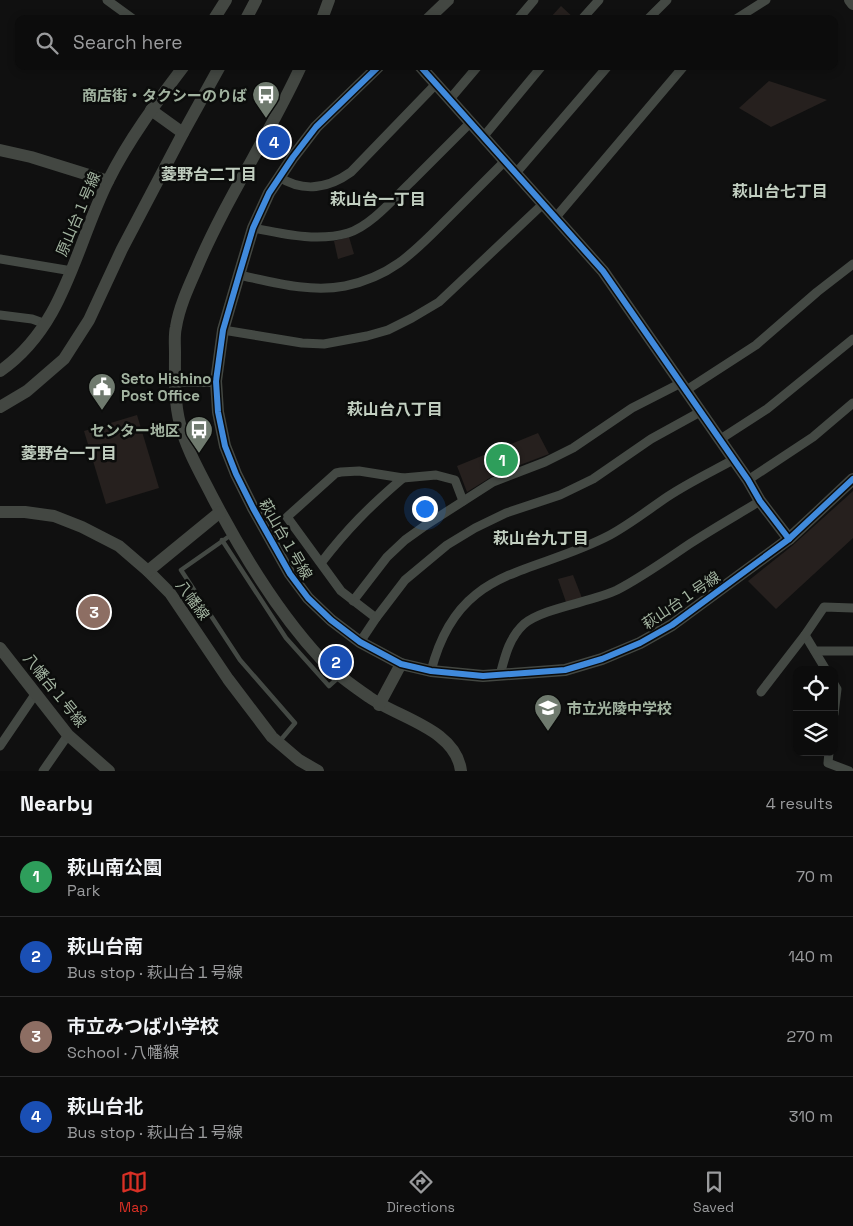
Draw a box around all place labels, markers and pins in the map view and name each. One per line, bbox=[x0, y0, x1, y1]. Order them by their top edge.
bus stop icon: 商店街・タクシーのりば bbox=[251, 80, 281, 119]
place label: 商店街・タクシーのりば bbox=[82, 86, 247, 105]
pin: 4 bbox=[258, 123, 290, 161]
place label: Seto Hishino Post Office bbox=[121, 369, 211, 405]
public building icon: Seto Hishino Post Office bbox=[87, 372, 117, 411]
bus stop icon: センター地区 bbox=[184, 415, 214, 454]
place label: センター地区 bbox=[90, 421, 180, 440]
pin: 1 bbox=[486, 441, 518, 479]
pin: 3 bbox=[78, 593, 110, 631]
pin: 2 bbox=[320, 643, 352, 681]
school or university icon: 市立光陵中学校 bbox=[533, 693, 563, 732]
place label: 市立光陵中学校 bbox=[567, 699, 672, 718]

